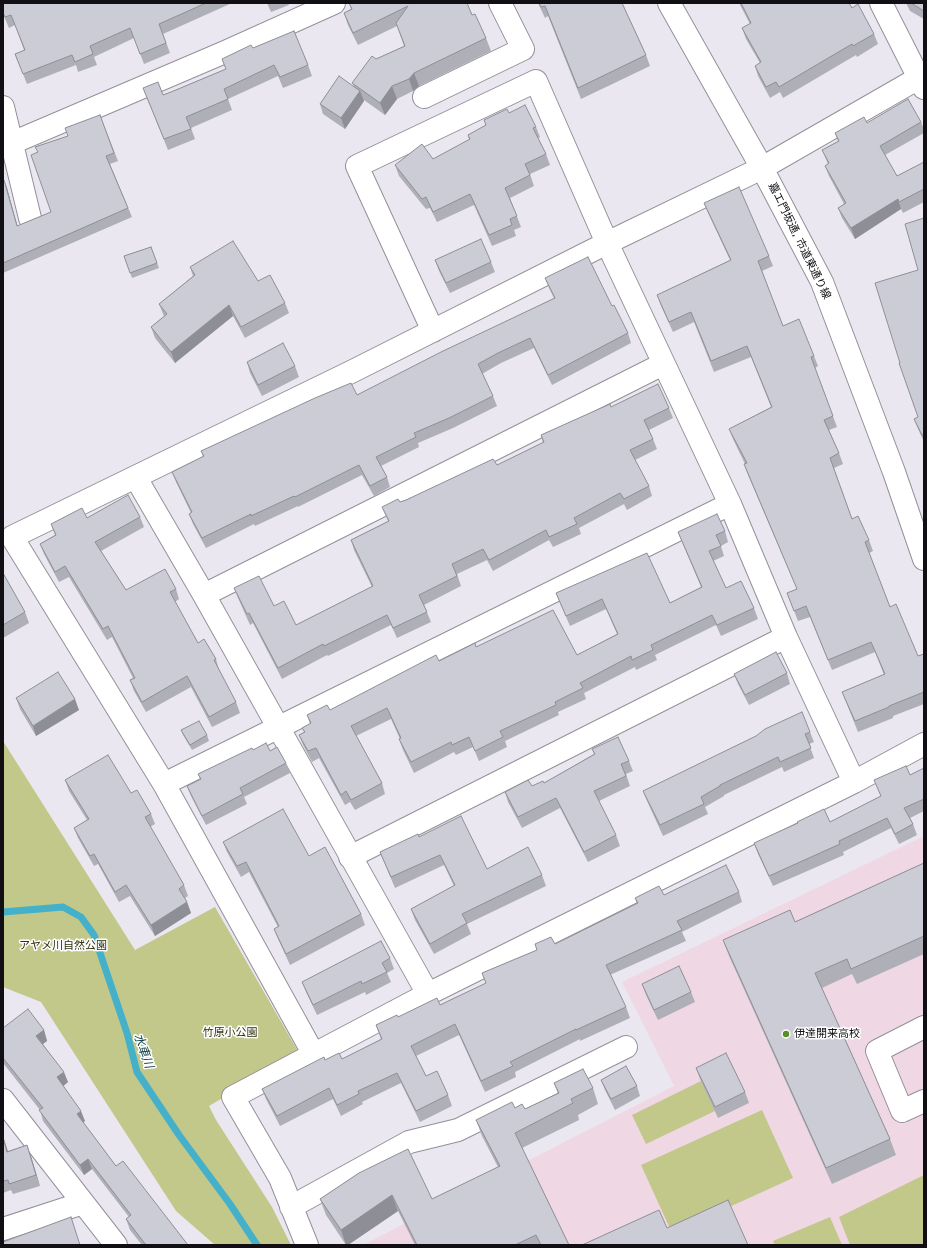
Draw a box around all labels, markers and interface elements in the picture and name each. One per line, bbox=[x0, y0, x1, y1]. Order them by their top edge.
street label: 嘉エ門坂通, 市道東通り線 bbox=[765, 181, 833, 301]
park label: アヤメ川自然公園 bbox=[19, 939, 107, 953]
park label: 竹原小公園 bbox=[203, 1026, 257, 1040]
place label: 伊達開来高校 bbox=[794, 1027, 860, 1041]
marker: 伊達開来高校 bbox=[781, 1029, 791, 1039]
water label: 水車川 bbox=[130, 1032, 156, 1070]

